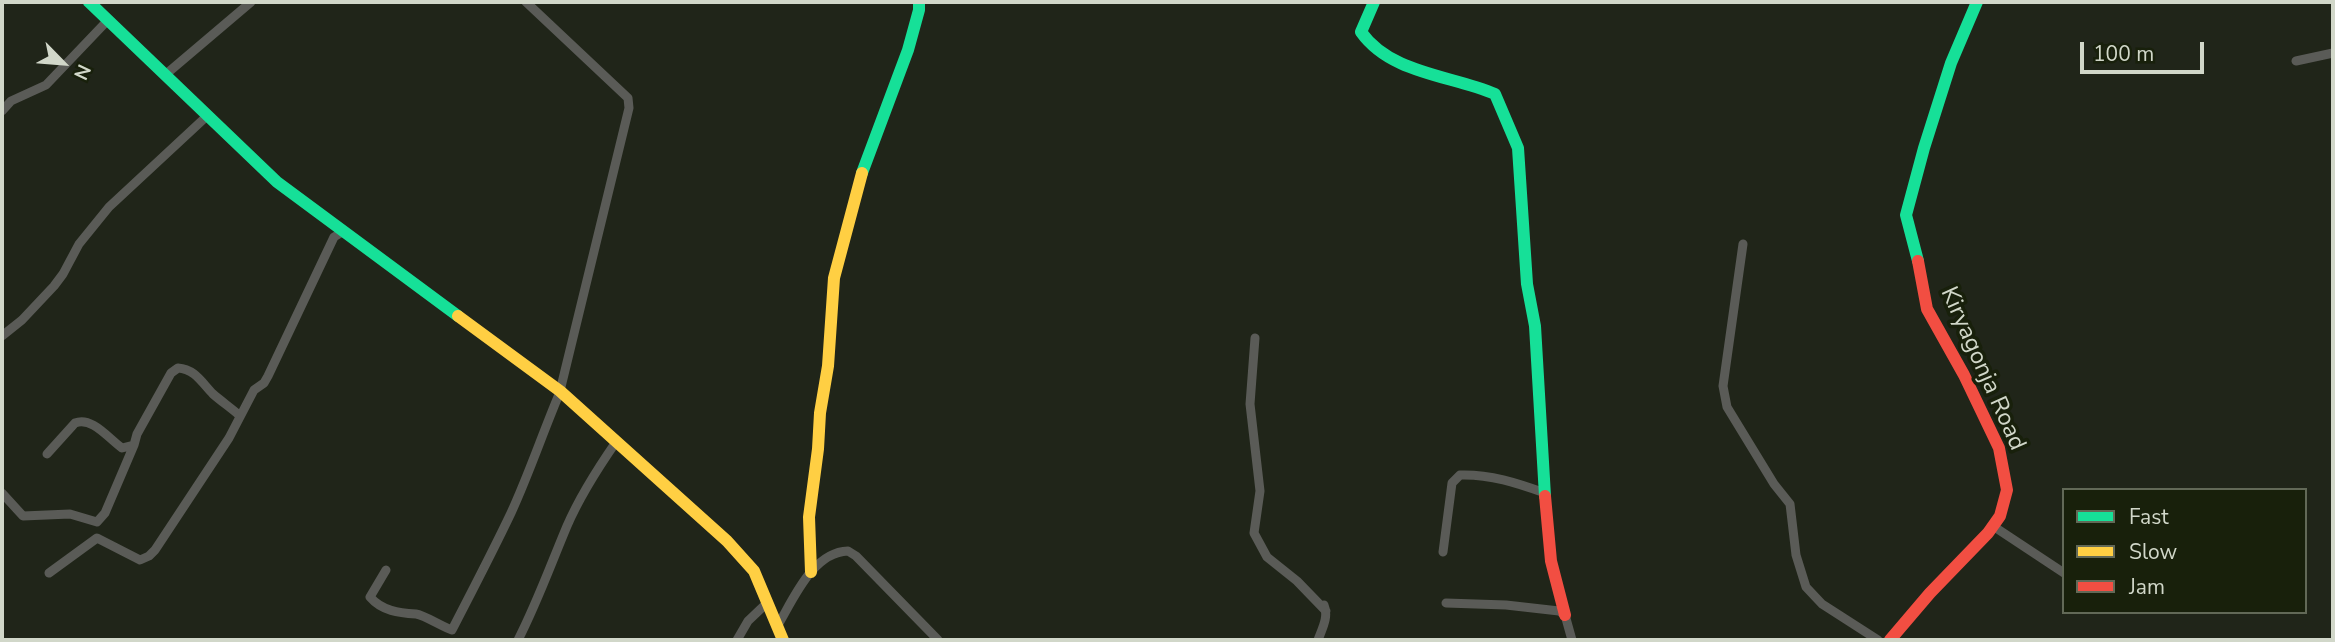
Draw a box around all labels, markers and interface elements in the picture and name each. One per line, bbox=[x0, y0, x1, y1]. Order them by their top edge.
north arrow bbox=[28, 28, 98, 98]
scale bar bbox=[2083, 28, 2207, 72]
text: 100 m bbox=[2093, 40, 2154, 68]
text: N bbox=[67, 60, 97, 84]
street label: Kiryagonja Road bbox=[1933, 283, 2031, 455]
legend bbox=[2062, 488, 2307, 614]
text: Fast bbox=[2129, 503, 2169, 531]
text: Slow bbox=[2129, 538, 2177, 566]
text: Jam bbox=[2129, 573, 2165, 601]

